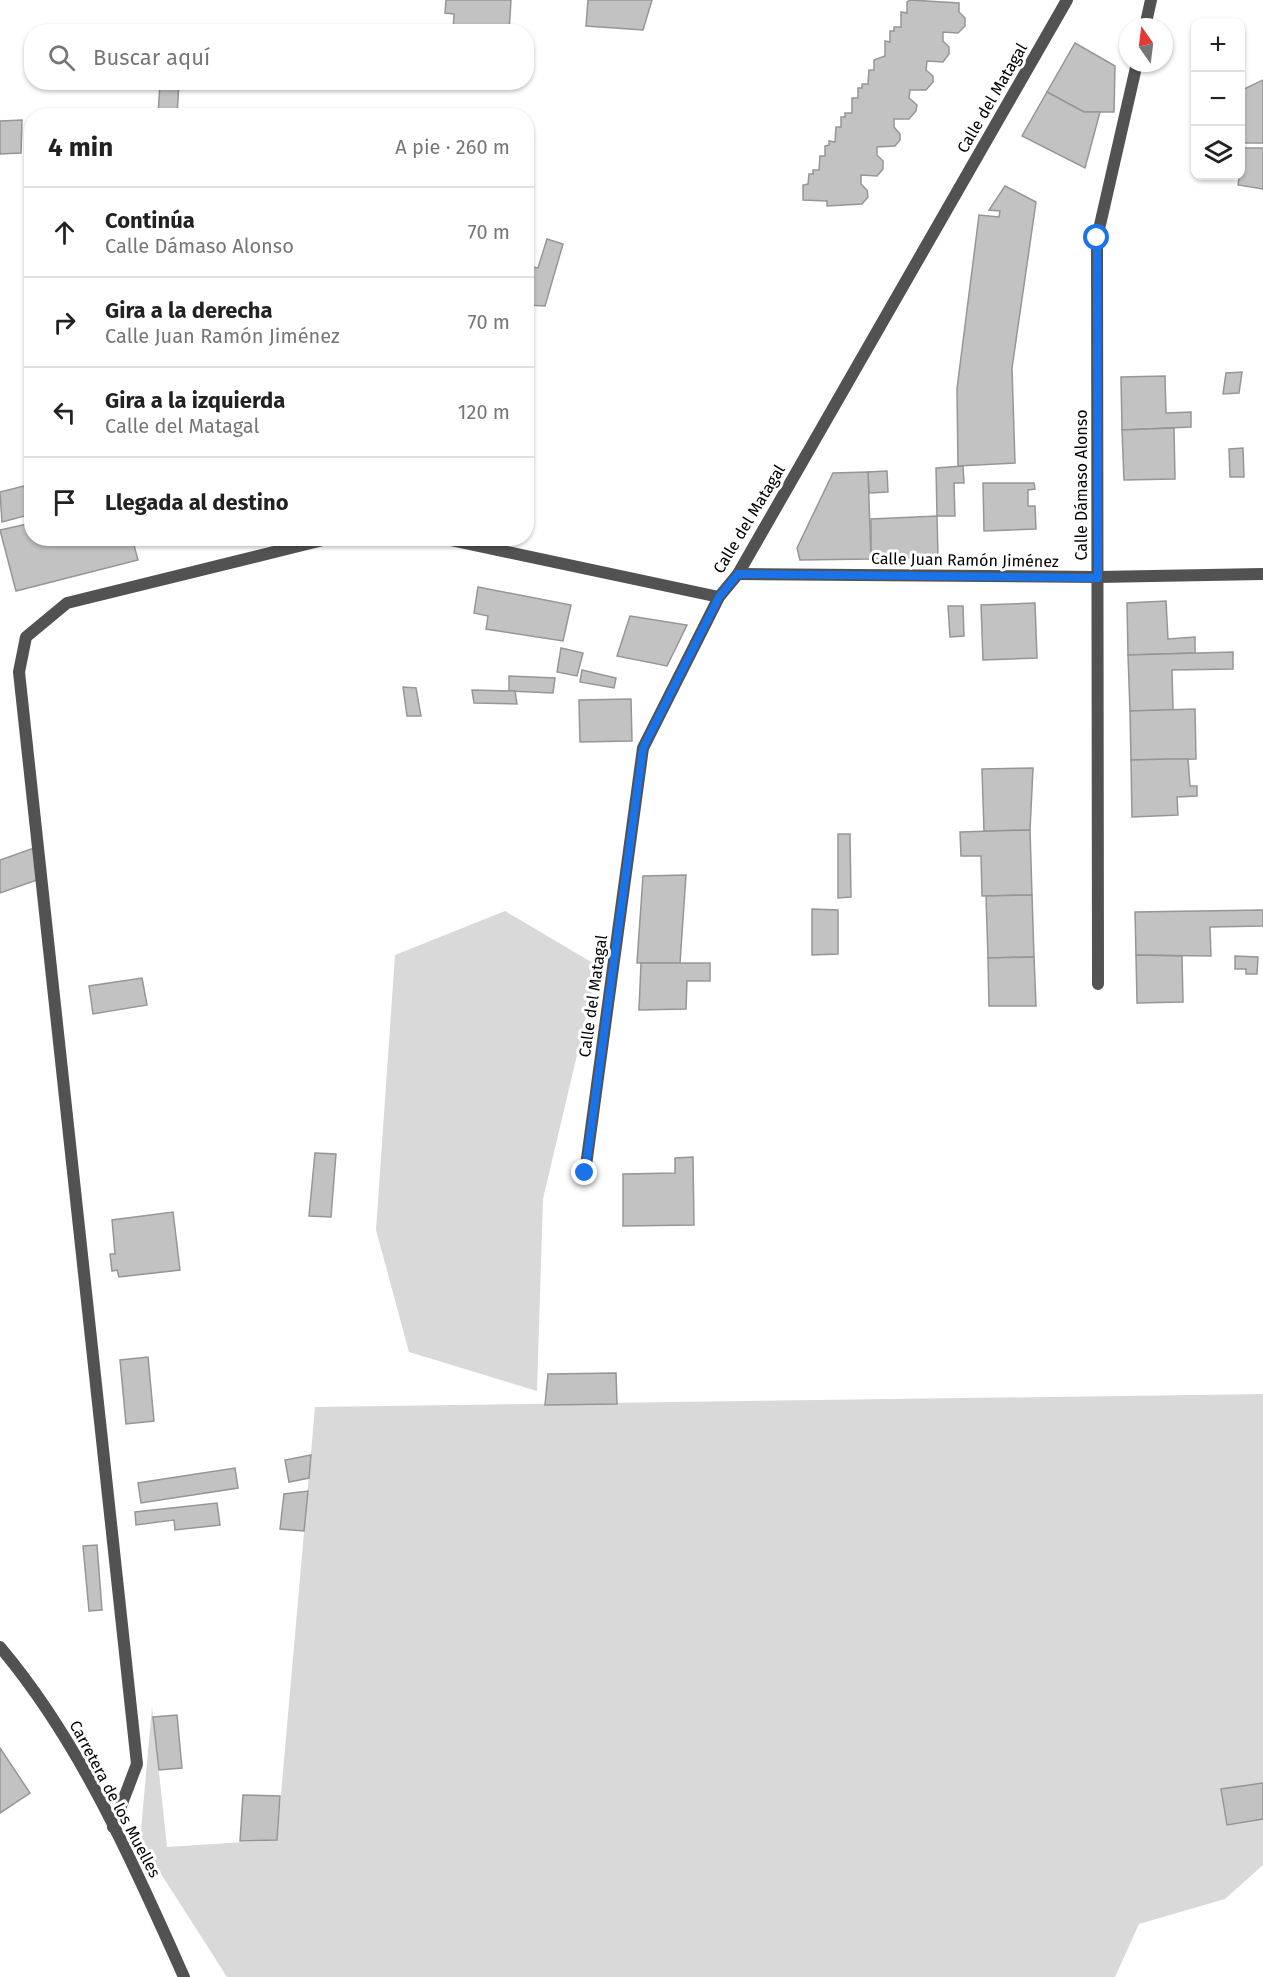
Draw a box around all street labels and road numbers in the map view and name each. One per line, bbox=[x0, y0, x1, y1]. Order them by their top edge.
street label: Calle del Matagal bbox=[953, 40, 1031, 156]
street label: Calle Dámaso Alonso bbox=[1072, 409, 1091, 561]
street label: Calle del Matagal bbox=[709, 461, 789, 577]
street label: Calle Juan Ramón Jiménez bbox=[871, 549, 1059, 571]
street label: Calle del Matagal bbox=[575, 933, 611, 1058]
street label: Carretera de los Muelles bbox=[66, 1717, 164, 1881]

